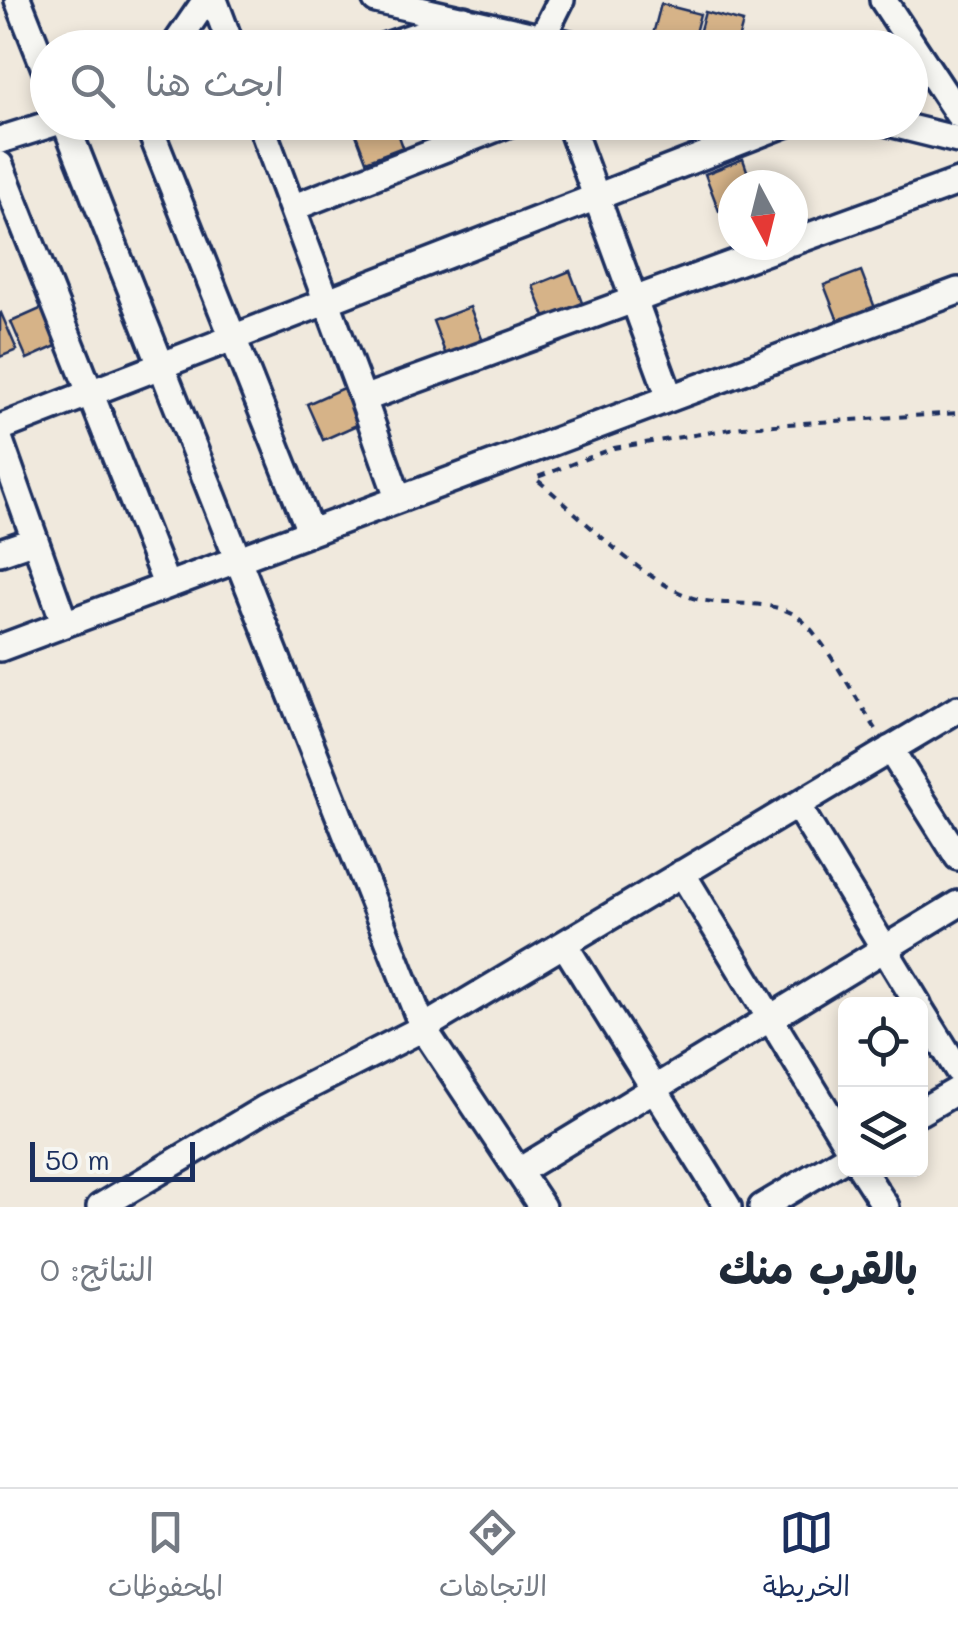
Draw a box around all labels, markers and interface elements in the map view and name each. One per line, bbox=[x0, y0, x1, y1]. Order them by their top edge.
search box bbox=[30, 30, 928, 140]
text: ابحث هنا bbox=[145, 56, 284, 106]
icon: search bbox=[65, 58, 120, 113]
north arrow bbox=[718, 170, 808, 260]
map controls bbox=[838, 997, 928, 1177]
button: locate bbox=[838, 997, 928, 1087]
button: layers bbox=[838, 1087, 928, 1177]
scale bar bbox=[30, 1137, 195, 1182]
text: 50 m bbox=[45, 1141, 110, 1177]
text: بالقرب منك bbox=[719, 1240, 918, 1295]
text: النتائج: 0 bbox=[40, 1247, 154, 1289]
tab: المحفوظات bbox=[108, 1505, 223, 1611]
tab: الاتجاهات bbox=[439, 1505, 547, 1611]
tab: الخريطة bbox=[763, 1505, 850, 1611]

